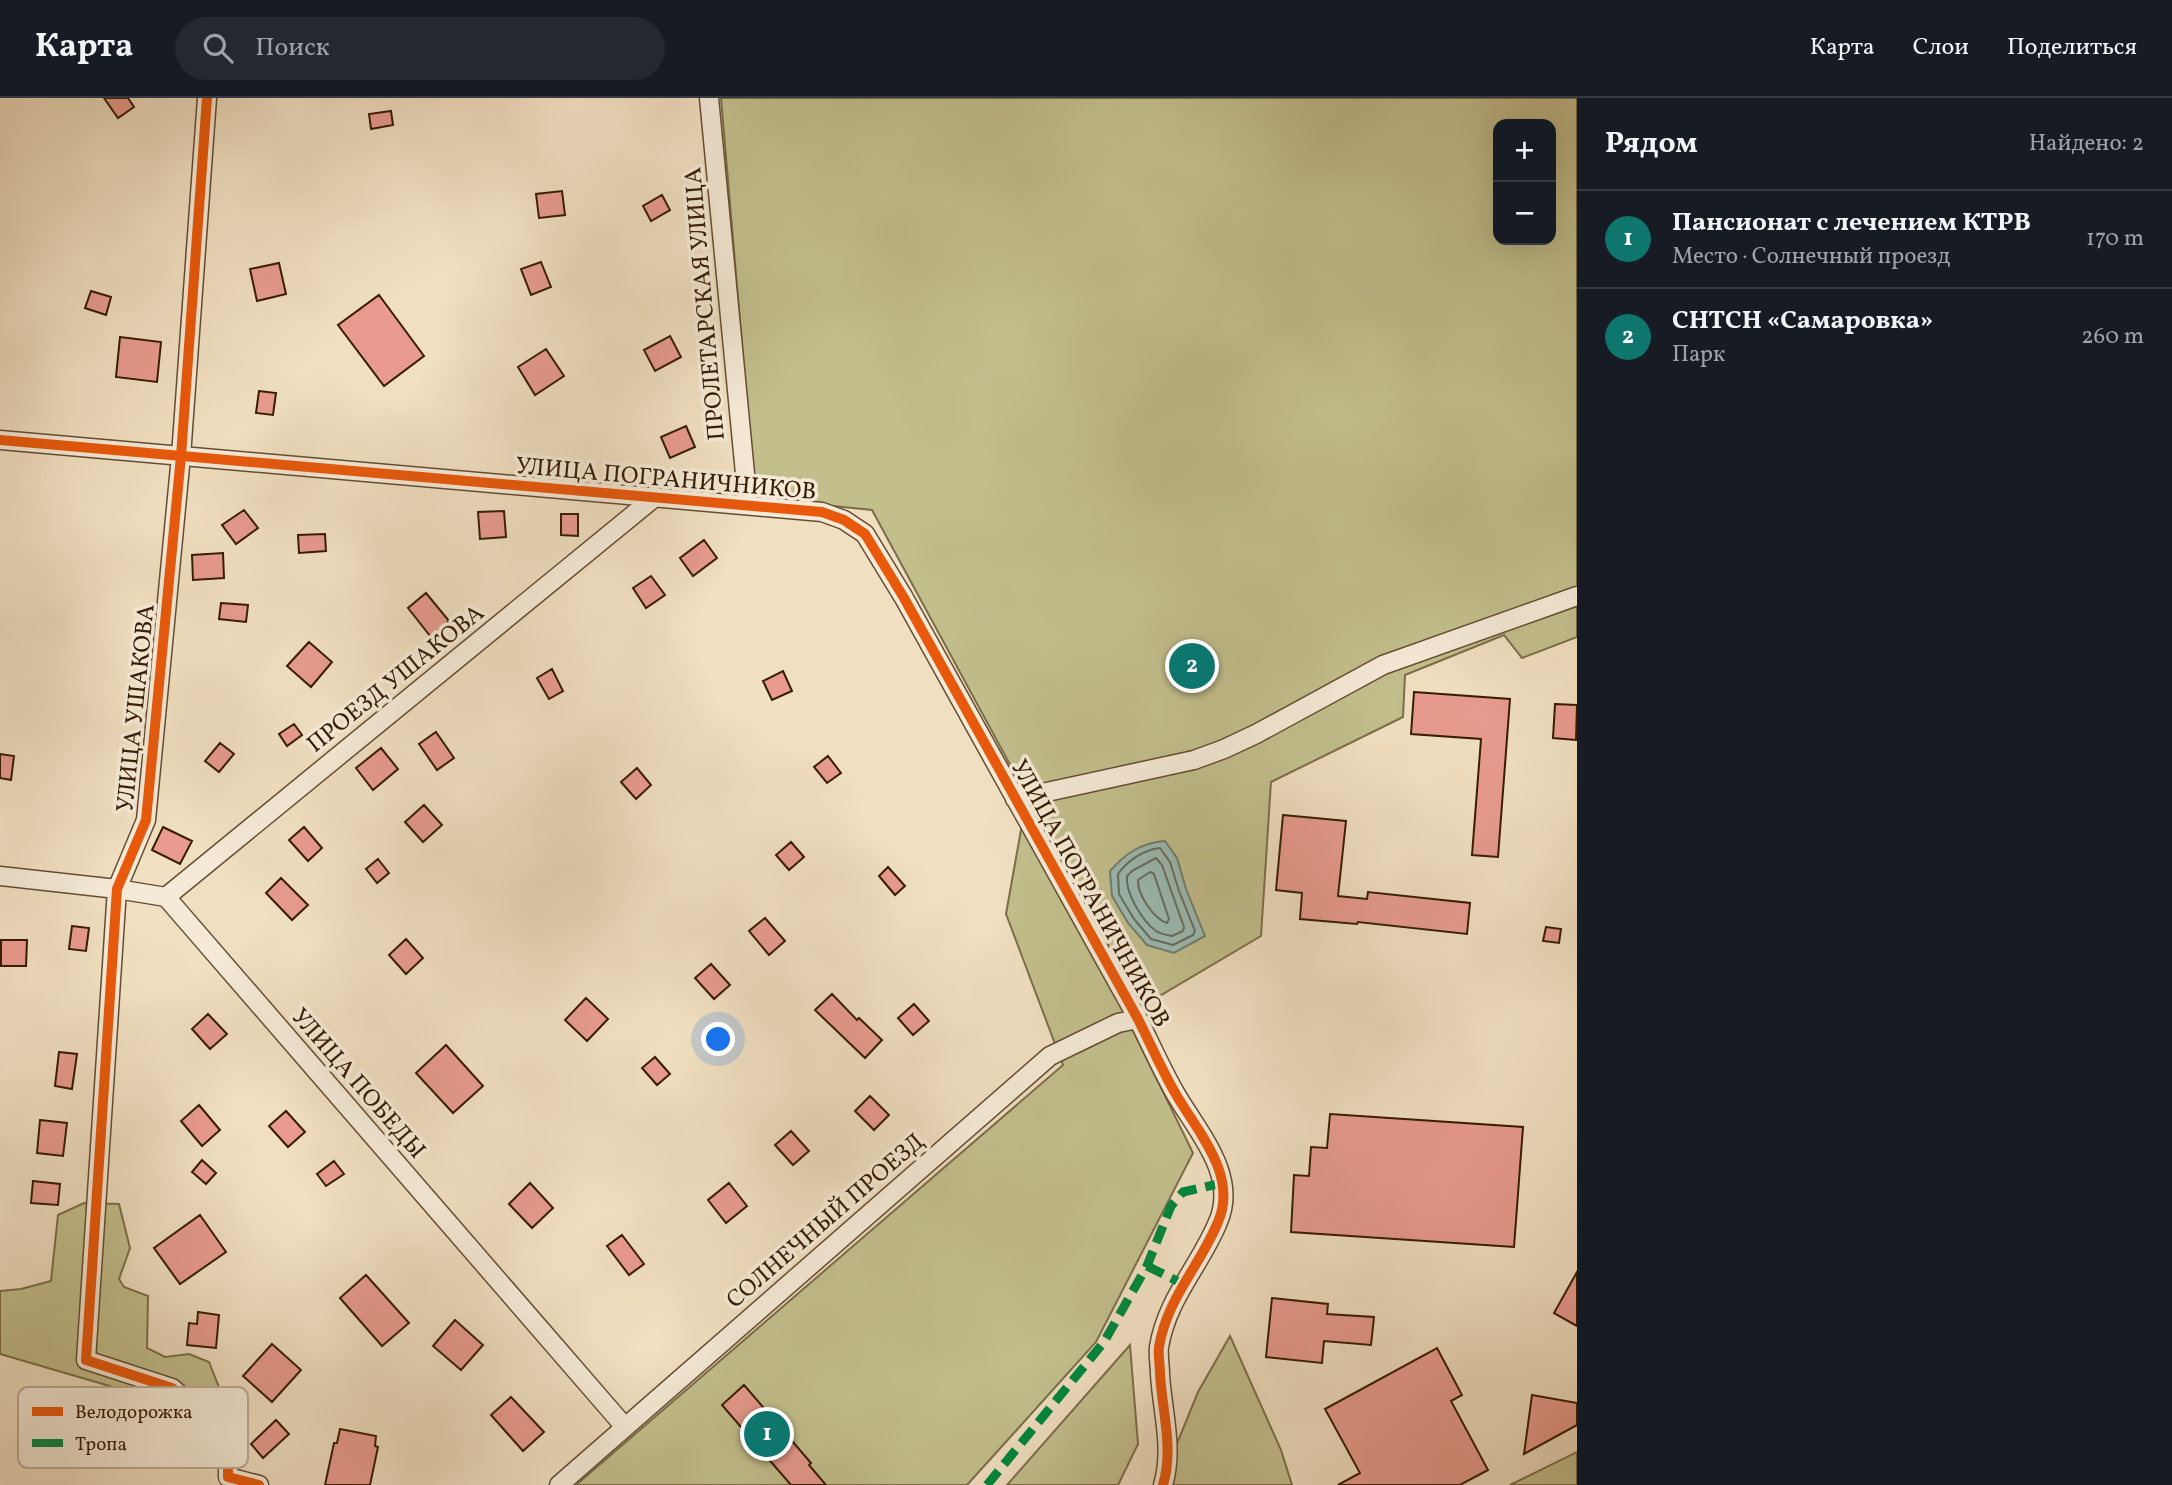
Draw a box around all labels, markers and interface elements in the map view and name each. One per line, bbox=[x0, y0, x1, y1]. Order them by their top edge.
search box bbox=[175, 17, 665, 80]
text: Карта bbox=[35, 25, 133, 71]
icon: search bbox=[199, 29, 237, 67]
text: Поиск bbox=[255, 30, 330, 66]
text: Карта bbox=[1810, 31, 1875, 65]
text: Слои bbox=[1913, 31, 1969, 65]
text: Поделиться bbox=[2007, 31, 2137, 65]
map controls bbox=[1493, 119, 1556, 245]
button: + bbox=[1493, 119, 1556, 182]
text: Рядом bbox=[1605, 123, 1698, 165]
text: Найдено: 2 bbox=[2029, 128, 2144, 160]
street label: ПРОЛЕТАРСКАЯ УЛИЦА bbox=[677, 166, 735, 442]
button: − bbox=[1493, 182, 1556, 245]
text: Пансионат с лечением КТРВ bbox=[1672, 205, 2031, 241]
text: 1 bbox=[1623, 223, 1633, 255]
text: 170 m bbox=[2086, 223, 2144, 255]
text: Место · Солнечный проезд bbox=[1672, 241, 1950, 273]
text: СНТСН «Самаровка» bbox=[1672, 303, 1933, 339]
text: 2 bbox=[1622, 321, 1634, 353]
text: 260 m bbox=[2081, 321, 2144, 353]
text: Парк bbox=[1672, 339, 1725, 371]
street label: УЛИЦА ПОГРАНИЧНИКОВ bbox=[514, 450, 818, 510]
street label: ПРОЕЗД УШАКОВА bbox=[300, 597, 492, 762]
street label: УЛИЦА УШАКОВА bbox=[109, 603, 165, 814]
pin: 2 bbox=[1169, 640, 1215, 692]
street label: УЛИЦА ПОГРАНИЧНИКОВ bbox=[1001, 754, 1177, 1034]
street label: УЛИЦА ПОБЕДЫ bbox=[282, 1001, 433, 1167]
your location bbox=[701, 1022, 735, 1056]
street label: СОЛНЕЧНЫЙ ПРОЕЗД bbox=[720, 1126, 933, 1317]
legend bbox=[18, 1387, 248, 1468]
text: Велодорожка bbox=[75, 1400, 193, 1426]
pin: 1 bbox=[744, 1408, 790, 1460]
text: Тропа bbox=[75, 1432, 127, 1458]

